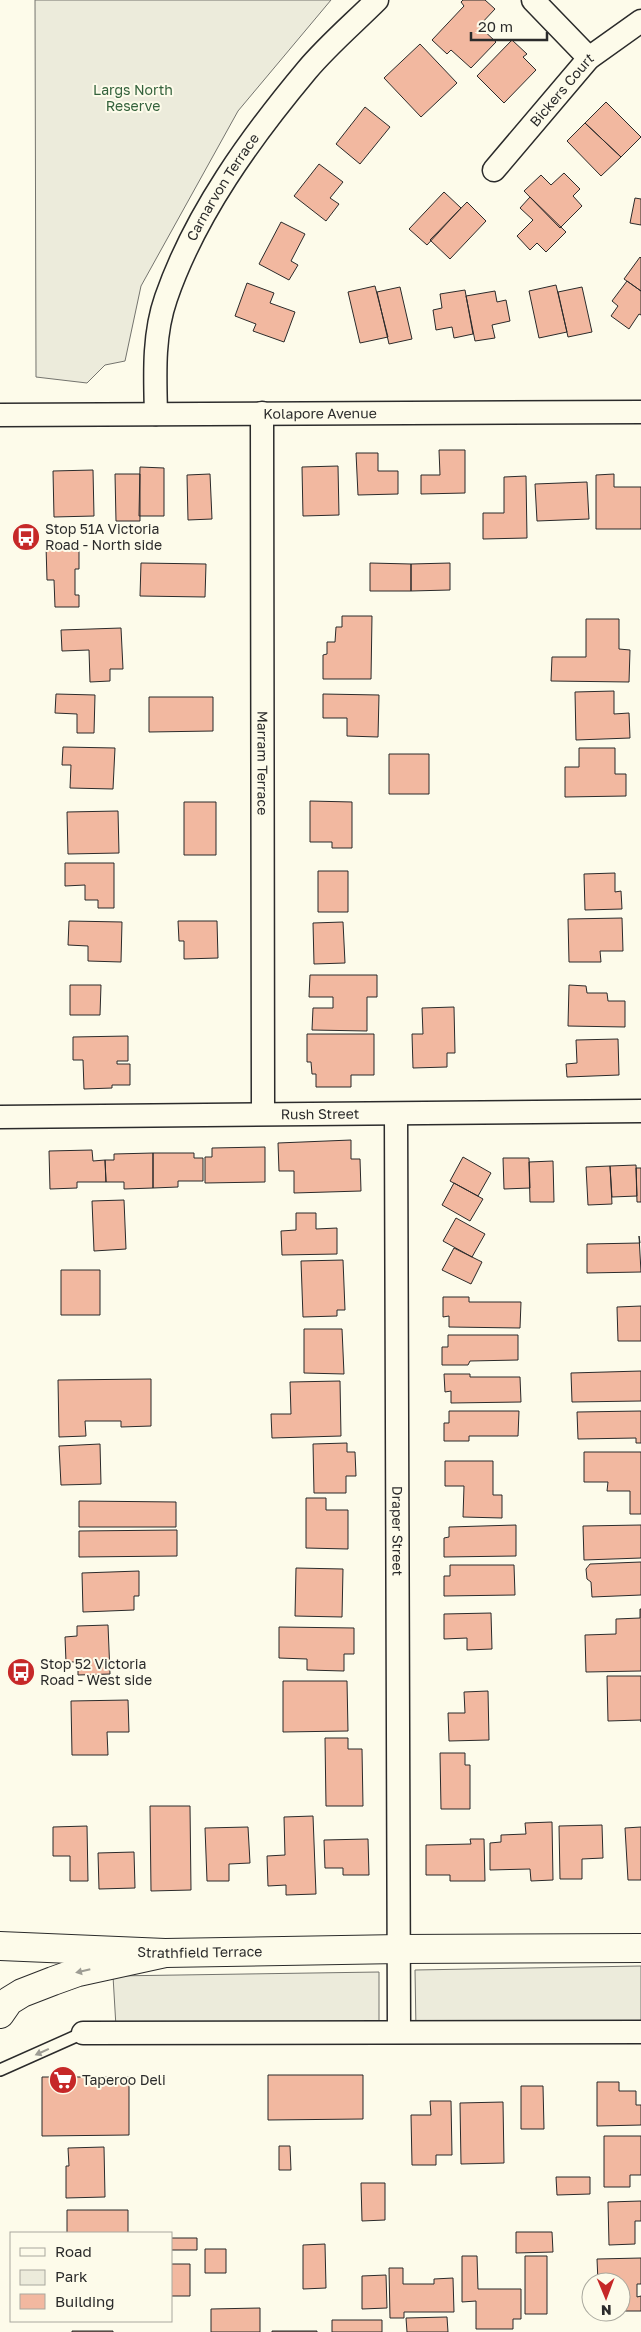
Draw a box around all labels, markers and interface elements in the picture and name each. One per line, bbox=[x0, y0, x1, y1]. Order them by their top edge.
scale bar bbox=[471, 10, 547, 42]
text: 20 m bbox=[478, 17, 513, 35]
street label: Bickers Court bbox=[526, 49, 596, 130]
park label: Largs North Reserve bbox=[93, 81, 173, 114]
street label: Carnarvon Terrace bbox=[183, 130, 262, 244]
street label: Kolapore Avenue bbox=[263, 404, 377, 422]
place label: Stop 51A Victoria Road - North side bbox=[45, 520, 162, 553]
bus stop icon: Stop 51A Victoria Road - North side bbox=[11, 522, 41, 552]
street label: Marram Terrace bbox=[254, 711, 272, 815]
street label: Rush Street bbox=[281, 1105, 359, 1122]
street label: Draper Street bbox=[389, 1486, 407, 1576]
place label: Stop 52 Victoria Road - West side bbox=[40, 1655, 152, 1688]
bus stop icon: Stop 52 Victoria Road - West side bbox=[6, 1657, 36, 1687]
street label: Strathfield Terrace bbox=[137, 1942, 263, 1961]
one-way arrow bbox=[76, 1967, 91, 1975]
one-way arrow bbox=[35, 2048, 49, 2056]
supermarket icon: Taperoo Deli bbox=[48, 2065, 78, 2095]
place label: Taperoo Deli bbox=[82, 2071, 166, 2088]
legend bbox=[10, 2232, 172, 2322]
text: Road bbox=[55, 2242, 92, 2260]
text: Park bbox=[55, 2267, 88, 2285]
north arrow bbox=[581, 2272, 631, 2322]
text: Building bbox=[55, 2292, 115, 2310]
text: N bbox=[601, 2302, 612, 2319]

